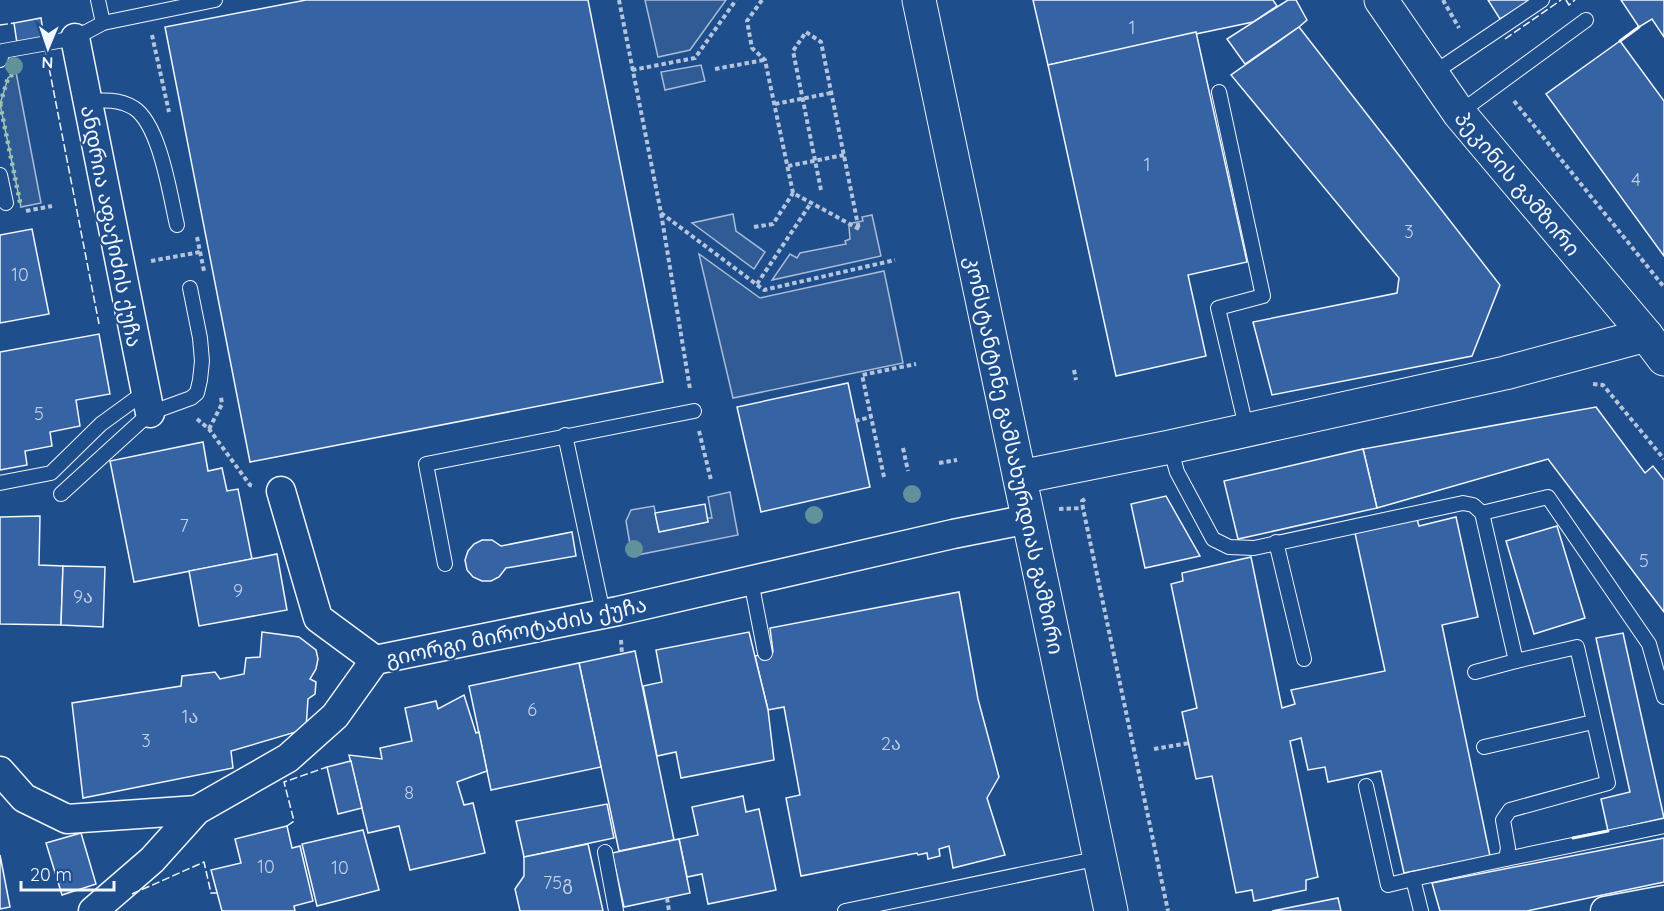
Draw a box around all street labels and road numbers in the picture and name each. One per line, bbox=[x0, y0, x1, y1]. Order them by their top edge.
street label: ანდრია აფაქიძის ქუჩა bbox=[75, 103, 148, 349]
street label: პეკინის გამზირი bbox=[1450, 105, 1586, 261]
street label: კონსტანტინე გამსახურდიას გამზირი bbox=[959, 253, 1070, 657]
street label: გიორგი მიროტაძის ქუჩა bbox=[383, 591, 649, 671]

